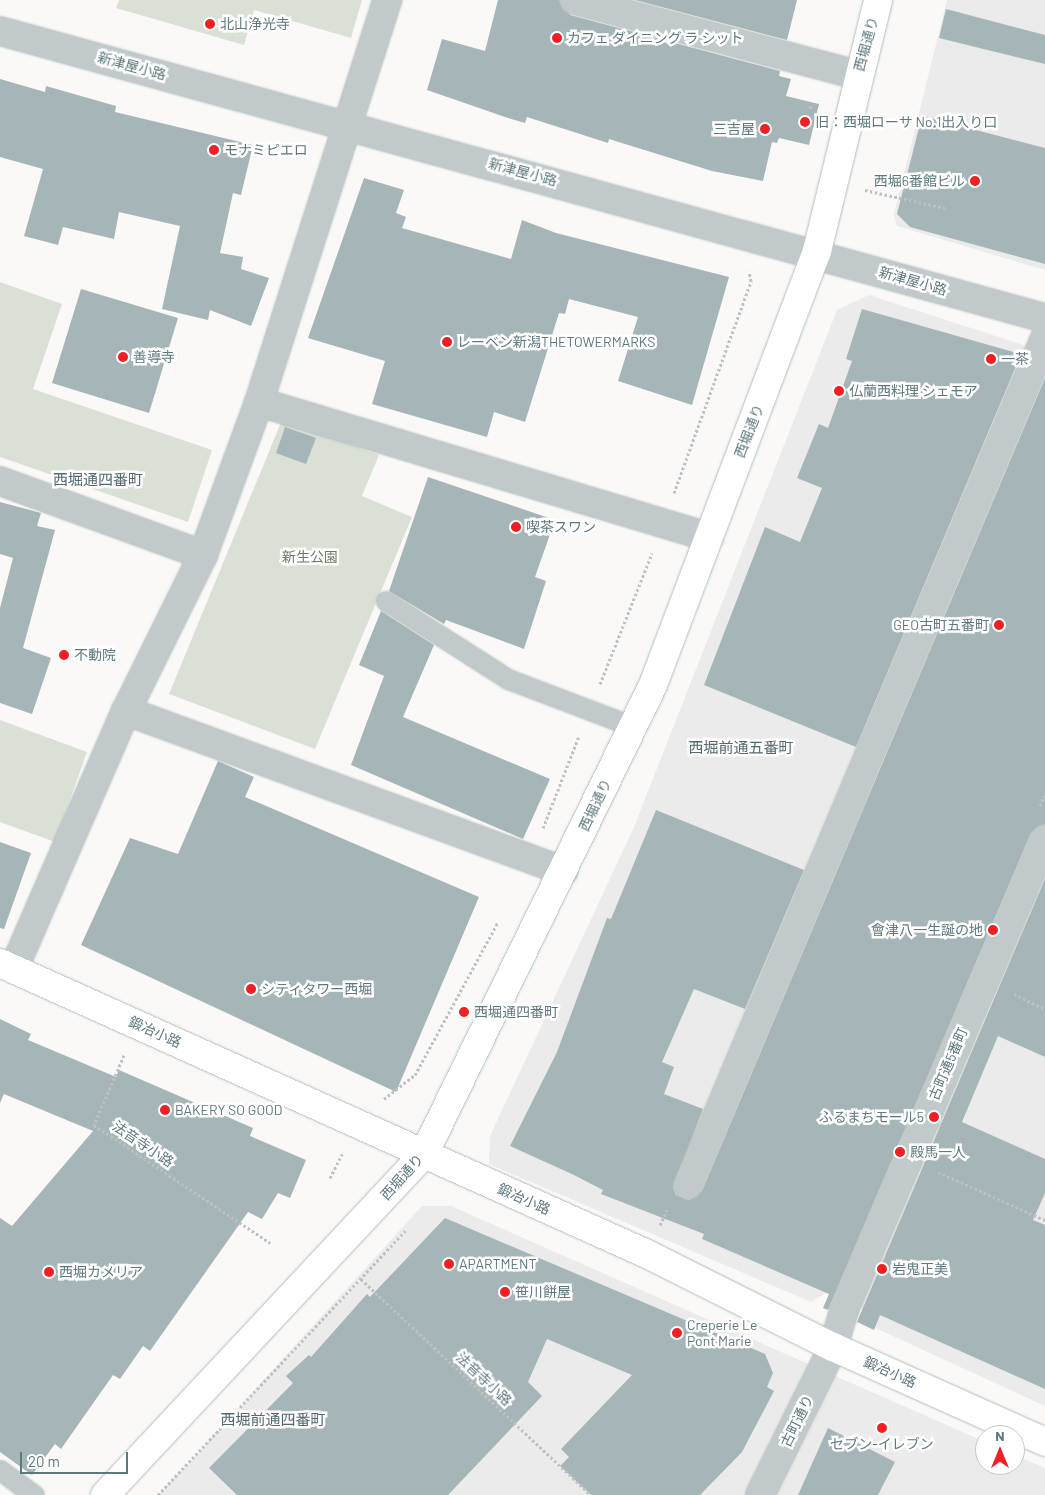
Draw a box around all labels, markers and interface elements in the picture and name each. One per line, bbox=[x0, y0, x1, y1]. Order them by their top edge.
street label: 西堀通り bbox=[851, 15, 881, 73]
place label: 北山浄光寺 bbox=[220, 16, 290, 32]
marker: 北山浄光寺 bbox=[204, 18, 216, 30]
place label: カフェ ダイニング ラ シット bbox=[567, 30, 743, 46]
marker: カフェ ダイニング ラ シット bbox=[551, 32, 563, 44]
street label: 新津屋小路 bbox=[96, 49, 168, 83]
place label: 旧：西堀ローサ No.1出入り口 bbox=[815, 114, 998, 130]
marker: 旧：西堀ローサ No.1出入り口 bbox=[799, 116, 811, 128]
place label: 三吉屋 bbox=[713, 121, 755, 137]
marker: 三吉屋 bbox=[759, 123, 771, 135]
place label: モナミピエロ bbox=[224, 142, 308, 158]
marker: モナミピエロ bbox=[208, 144, 220, 156]
street label: 新津屋小路 bbox=[487, 155, 559, 189]
place label: 西堀6番館ビル bbox=[874, 173, 965, 189]
marker: 西堀6番館ビル bbox=[969, 175, 981, 187]
street label: 新津屋小路 bbox=[877, 263, 949, 299]
place label: レーベン新潟THETOWERMARKS bbox=[457, 334, 655, 350]
marker: レーベン新潟THETOWERMARKS bbox=[441, 336, 453, 348]
place label: 善導寺 bbox=[133, 349, 175, 365]
marker: 善導寺 bbox=[117, 351, 129, 363]
place label: 一茶 bbox=[1001, 351, 1029, 367]
marker: 一茶 bbox=[985, 353, 997, 365]
place label: 仏蘭西料理 シェモア bbox=[849, 383, 978, 399]
marker: 仏蘭西料理 シェモア bbox=[833, 385, 845, 397]
street label: 西堀通り bbox=[731, 402, 767, 460]
district label: 西堀通四番町 bbox=[53, 471, 143, 489]
place label: 喫茶スワン bbox=[526, 519, 596, 535]
marker: 喫茶スワン bbox=[510, 521, 522, 533]
park label: 新生公園 bbox=[282, 549, 338, 565]
place label: GEO古町五番町 bbox=[893, 617, 989, 633]
marker: GEO古町五番町 bbox=[993, 619, 1005, 631]
place label: 不動院 bbox=[74, 647, 116, 663]
marker: 不動院 bbox=[58, 649, 70, 661]
district label: 西堀前通五番町 bbox=[689, 739, 793, 757]
street label: 西堀通り bbox=[576, 776, 614, 834]
place label: 會津八一生誕の地 bbox=[871, 922, 983, 938]
marker: 會津八一生誕の地 bbox=[987, 924, 999, 936]
place label: シティタワー西堀 bbox=[261, 981, 373, 997]
marker: シティタワー西堀 bbox=[245, 983, 257, 995]
place label: 西堀通四番町 bbox=[474, 1004, 558, 1020]
marker: 西堀通四番町 bbox=[458, 1006, 470, 1018]
street label: 鍛冶小路 bbox=[126, 1013, 184, 1051]
street label: 古町通5番町 bbox=[925, 1025, 971, 1103]
place label: BAKERY SO GOOD bbox=[175, 1102, 282, 1118]
marker: BAKERY SO GOOD bbox=[159, 1104, 171, 1116]
place label: ふるまちモール5 bbox=[819, 1109, 924, 1125]
marker: ふるまちモール5 bbox=[928, 1111, 940, 1123]
street label: 法音寺小路 bbox=[109, 1117, 177, 1171]
place label: 殿馬一人 bbox=[910, 1144, 966, 1160]
marker: 殿馬一人 bbox=[894, 1146, 906, 1158]
street label: 西堀通り bbox=[377, 1151, 427, 1203]
street label: 鍛冶小路 bbox=[495, 1180, 553, 1218]
place label: APARTMENT bbox=[459, 1256, 536, 1272]
marker: APARTMENT bbox=[443, 1258, 455, 1270]
place label: 岩鬼正美 bbox=[892, 1261, 948, 1277]
marker: 岩鬼正美 bbox=[876, 1263, 888, 1275]
place label: 西堀カメリア bbox=[59, 1264, 143, 1280]
marker: 西堀カメリア bbox=[43, 1266, 55, 1278]
place label: 笹川餅屋 bbox=[515, 1284, 571, 1300]
marker: 笹川餅屋 bbox=[499, 1286, 511, 1298]
place label: Creperie Le Pont Marie bbox=[687, 1317, 757, 1350]
marker: Creperie Le Pont Marie bbox=[671, 1327, 683, 1339]
street label: 法音寺小路 bbox=[453, 1349, 515, 1409]
street label: 鍛冶小路 bbox=[861, 1353, 919, 1391]
street label: 古町通り bbox=[777, 1392, 817, 1450]
district label: 西堀前通四番町 bbox=[221, 1411, 325, 1429]
marker: セブン-イレブン bbox=[876, 1422, 888, 1434]
north arrow bbox=[975, 1425, 1025, 1475]
text: N bbox=[995, 1427, 1005, 1444]
place label: セブン-イレブン bbox=[830, 1436, 934, 1452]
scale bar bbox=[22, 1442, 130, 1474]
text: 20 m bbox=[28, 1452, 60, 1470]

